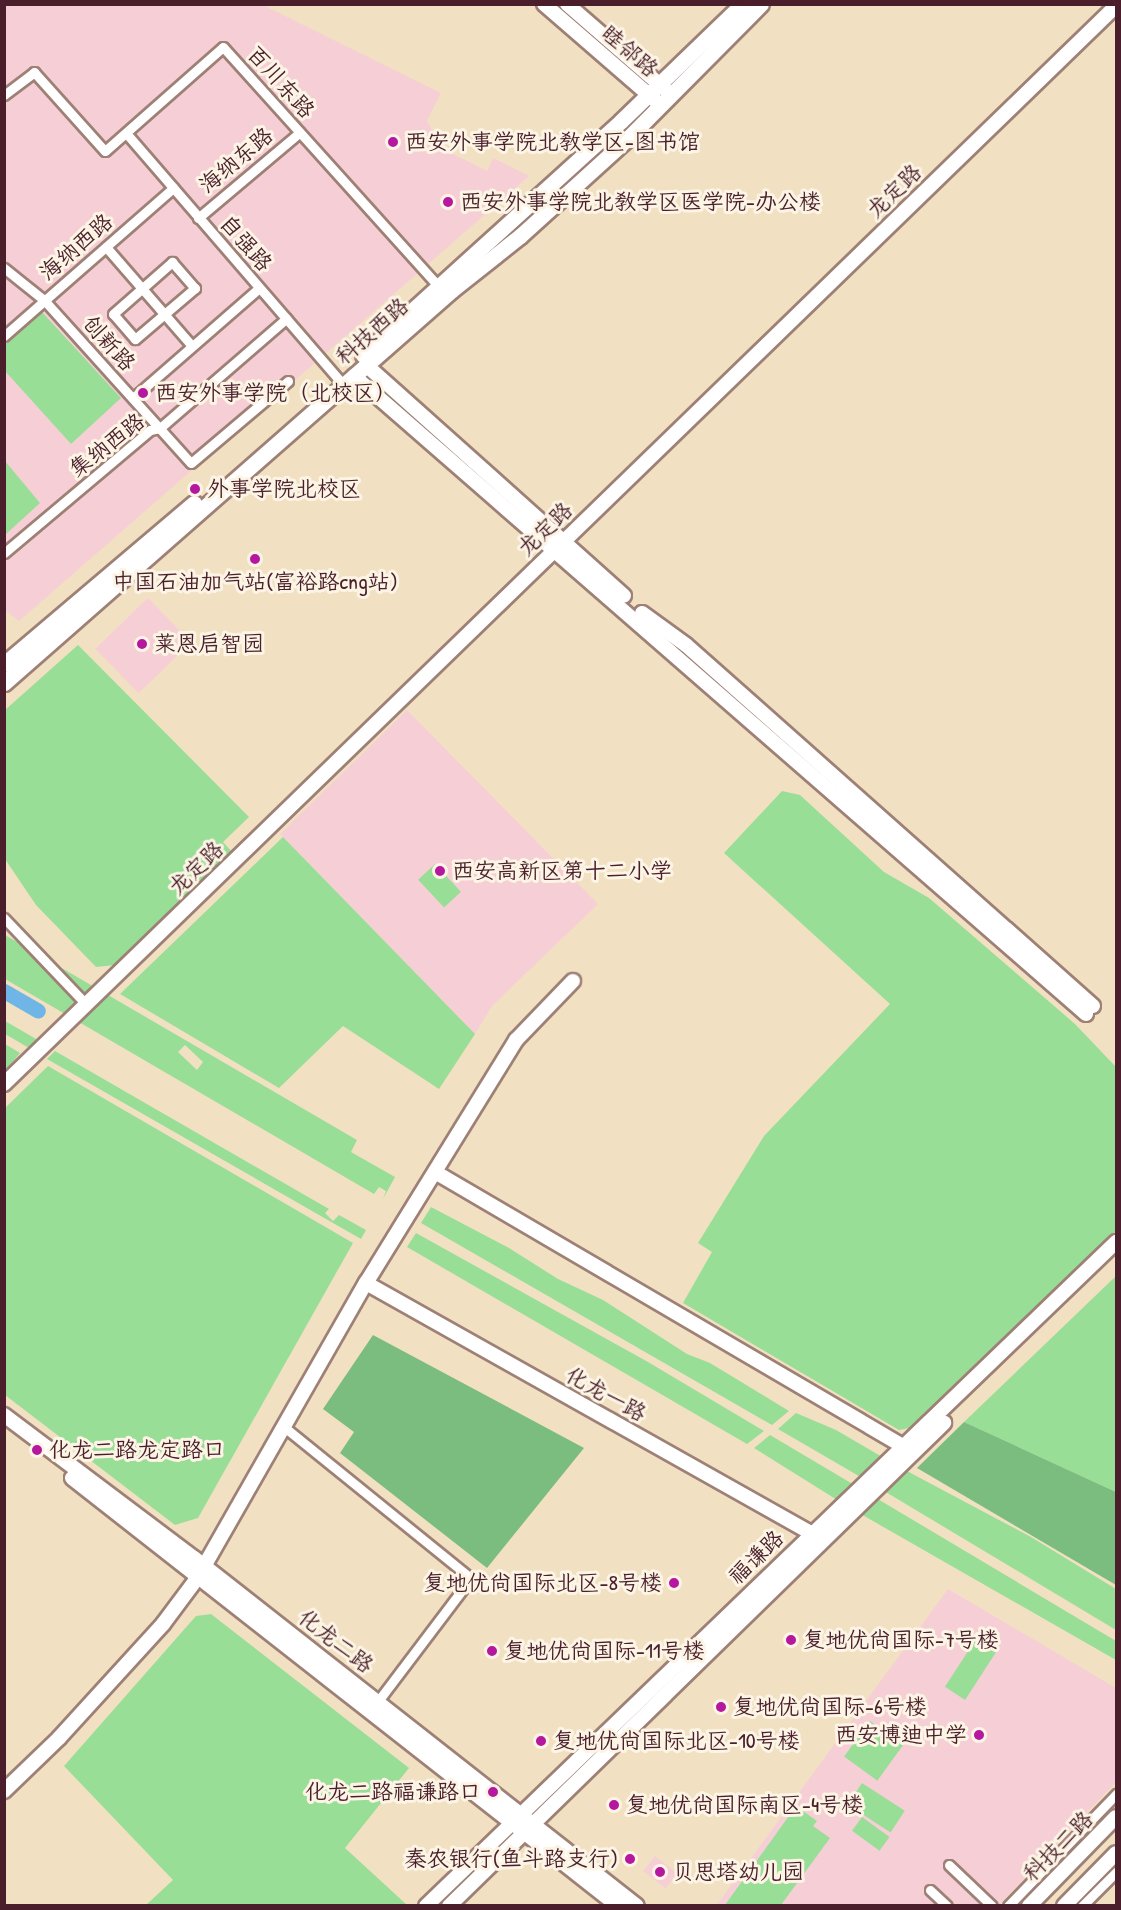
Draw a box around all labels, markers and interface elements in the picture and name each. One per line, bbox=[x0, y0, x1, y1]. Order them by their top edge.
street label: 睦邻路 bbox=[596, 19, 664, 83]
street label: 百川东路 bbox=[242, 40, 320, 124]
street label: 海纳东路 bbox=[194, 122, 278, 198]
place label: 西安外事学院北教学区-图书馆 bbox=[405, 129, 700, 155]
marker: 西安外事学院北教学区-图书馆 bbox=[386, 135, 400, 149]
street label: 龙定路 bbox=[861, 159, 927, 223]
place label: 西安外事学院北教学区医学院-办公楼 bbox=[460, 189, 821, 215]
marker: 西安外事学院北教学区医学院-办公楼 bbox=[441, 195, 455, 209]
street label: 海纳西路 bbox=[34, 208, 118, 286]
street label: 自强路 bbox=[214, 209, 278, 277]
street label: 科技西路 bbox=[330, 292, 414, 370]
street label: 创新路 bbox=[77, 310, 141, 376]
place label: 西安外事学院（北校区） bbox=[155, 380, 397, 406]
marker: 西安外事学院（北校区） bbox=[136, 386, 150, 400]
street label: 集纳西路 bbox=[64, 408, 150, 482]
place label: 外事学院北校区 bbox=[207, 476, 361, 502]
marker: 外事学院北校区 bbox=[188, 482, 202, 496]
street label: 龙定路 bbox=[512, 497, 578, 561]
marker: 中国石油加气站(富裕路cng站) bbox=[248, 552, 262, 566]
place label: 中国石油加气站(富裕路cng站) bbox=[112, 569, 398, 595]
place label: 莱恩启智园 bbox=[154, 631, 264, 657]
marker: 莱恩启智园 bbox=[135, 637, 149, 651]
street label: 龙定路 bbox=[163, 836, 229, 900]
place label: 西安高新区第十二小学 bbox=[452, 858, 672, 884]
marker: 西安高新区第十二小学 bbox=[433, 864, 447, 878]
street label: 化龙一路 bbox=[561, 1361, 651, 1427]
place label: 化龙二路龙定路口 bbox=[49, 1437, 225, 1463]
marker: 化龙二路龙定路口 bbox=[30, 1443, 44, 1457]
street label: 福谦路 bbox=[723, 1525, 789, 1589]
place label: 复地优尚国际北区-8号楼 bbox=[424, 1570, 662, 1596]
marker: 复地优尚国际北区-8号楼 bbox=[667, 1576, 681, 1590]
street label: 化龙二路 bbox=[293, 1604, 379, 1678]
place label: 复地优尚国际-7号楼 bbox=[803, 1627, 999, 1653]
marker: 复地优尚国际-7号楼 bbox=[784, 1633, 798, 1647]
place label: 复地优尚国际-11号楼 bbox=[504, 1638, 705, 1664]
marker: 复地优尚国际-11号楼 bbox=[485, 1644, 499, 1658]
place label: 复地优尚国际-6号楼 bbox=[733, 1694, 927, 1720]
marker: 复地优尚国际-6号楼 bbox=[714, 1700, 728, 1714]
place label: 西安博迪中学 bbox=[835, 1722, 967, 1748]
place label: 复地优尚国际北区-10号楼 bbox=[553, 1728, 800, 1754]
marker: 西安博迪中学 bbox=[972, 1728, 986, 1742]
marker: 复地优尚国际北区-10号楼 bbox=[534, 1734, 548, 1748]
place label: 化龙二路福谦路口 bbox=[305, 1779, 481, 1805]
marker: 化龙二路福谦路口 bbox=[486, 1785, 500, 1799]
place label: 复地优尚国际南区-4号楼 bbox=[626, 1792, 863, 1818]
marker: 复地优尚国际南区-4号楼 bbox=[607, 1798, 621, 1812]
street label: 科技二路 bbox=[1018, 1806, 1098, 1886]
place label: 秦农银行(鱼斗路支行) bbox=[405, 1846, 618, 1872]
marker: 秦农银行(鱼斗路支行) bbox=[623, 1852, 637, 1866]
place label: 贝思塔幼儿园 bbox=[672, 1859, 804, 1885]
marker: 贝思塔幼儿园 bbox=[653, 1865, 667, 1879]

